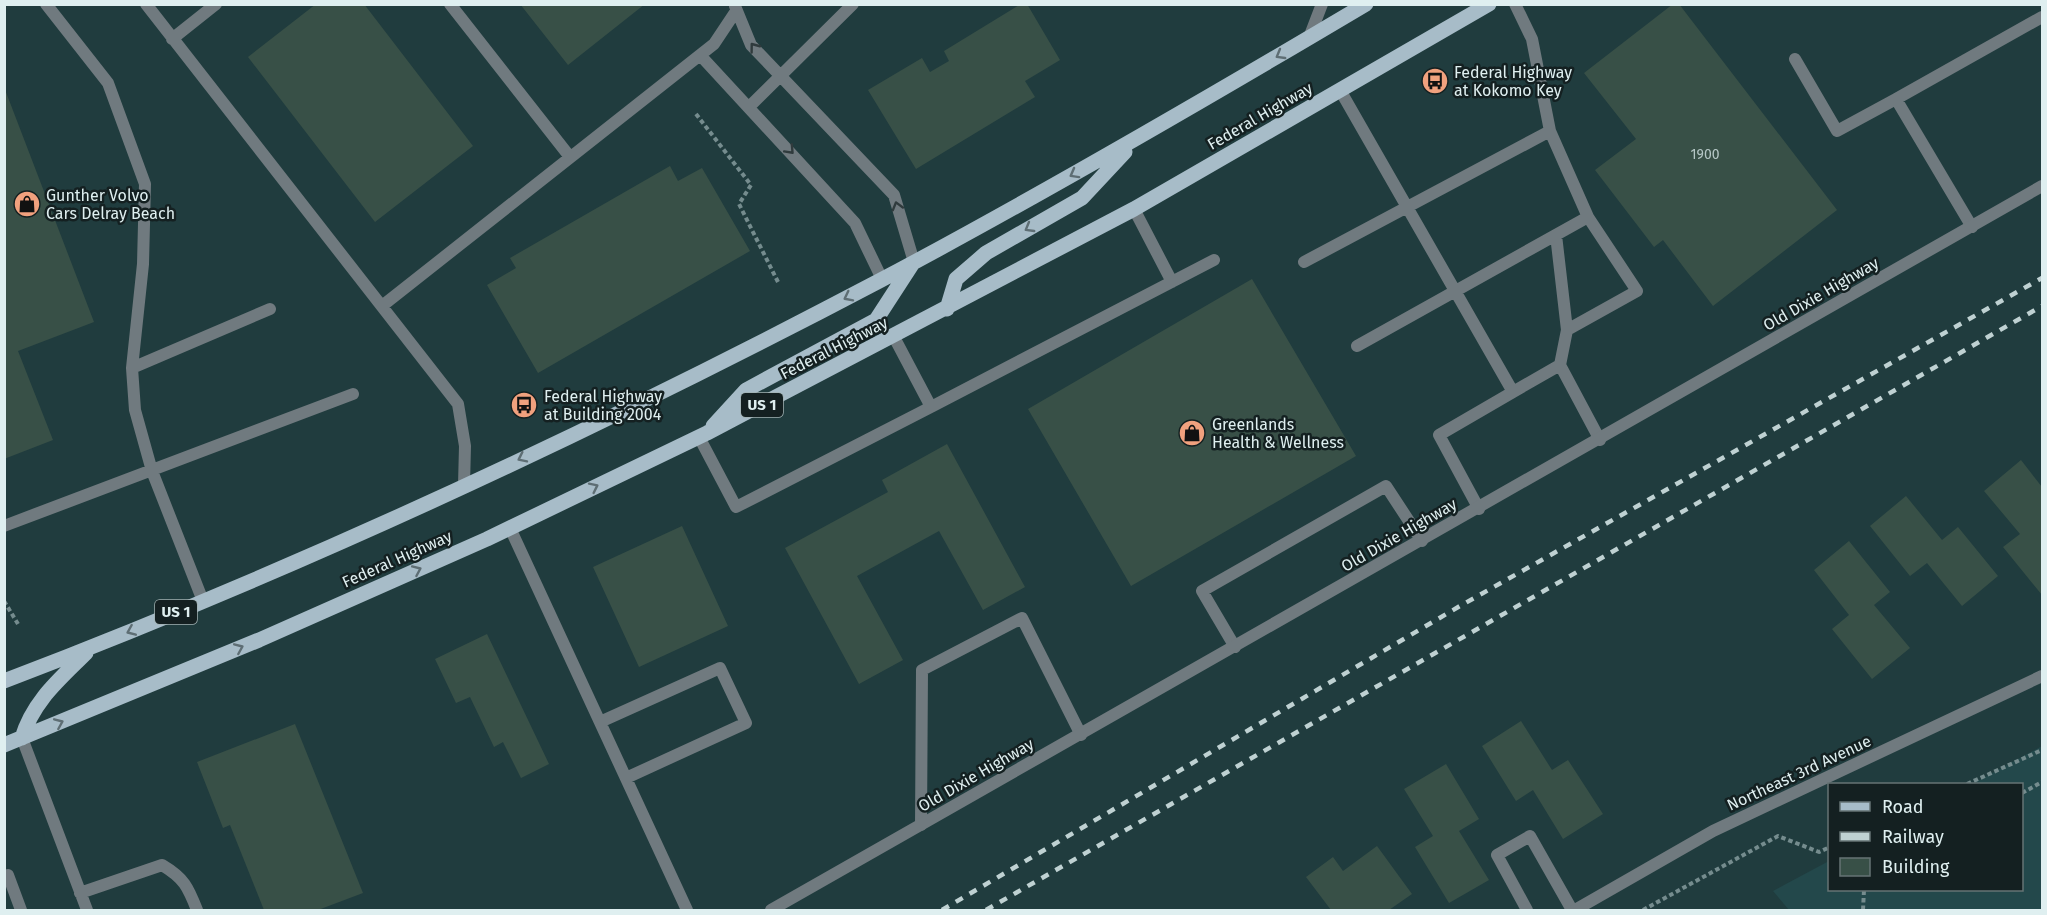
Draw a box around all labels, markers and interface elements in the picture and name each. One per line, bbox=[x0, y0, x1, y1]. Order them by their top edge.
one-way arrow bbox=[750, 42, 761, 53]
one-way arrow bbox=[1275, 48, 1286, 60]
place label: Federal Highway at Kokomo Key bbox=[1454, 63, 1572, 100]
bus stop icon: Federal Highway at Kokomo Key bbox=[1420, 66, 1450, 96]
street label: Federal Highway bbox=[1204, 78, 1316, 154]
one-way arrow bbox=[782, 142, 793, 153]
house number: 1900 bbox=[1690, 146, 1720, 163]
one-way arrow bbox=[1070, 167, 1081, 178]
place label: Gunther Volvo Cars Delray Beach bbox=[46, 186, 175, 223]
shop icon: Gunther Volvo Cars Delray Beach bbox=[12, 189, 42, 219]
one-way arrow bbox=[892, 201, 904, 211]
one-way arrow bbox=[1025, 221, 1035, 233]
street label: Old Dixie Highway bbox=[1760, 253, 1882, 335]
one-way arrow bbox=[843, 290, 854, 301]
street label: Federal Highway bbox=[777, 313, 891, 383]
place label: Federal Highway at Building 2004 bbox=[544, 387, 662, 424]
bus stop icon: Federal Highway at Building 2004 bbox=[509, 390, 539, 420]
road number: US 1 bbox=[741, 393, 783, 417]
place label: Greenlands Health & Wellness bbox=[1212, 415, 1344, 452]
shop icon: Greenlands Health & Wellness bbox=[1177, 418, 1207, 448]
one-way arrow bbox=[518, 451, 529, 463]
one-way arrow bbox=[588, 483, 599, 495]
street label: Old Dixie Highway bbox=[1338, 494, 1460, 576]
street label: Federal Highway bbox=[339, 526, 455, 592]
one-way arrow bbox=[411, 565, 422, 577]
road number: US 1 bbox=[155, 600, 197, 624]
one-way arrow bbox=[126, 624, 137, 636]
one-way arrow bbox=[233, 643, 244, 655]
one-way arrow bbox=[52, 718, 63, 730]
street label: Northeast 3rd Avenue bbox=[1724, 731, 1874, 815]
street label: Old Dixie Highway bbox=[915, 734, 1037, 816]
legend bbox=[1828, 783, 2023, 891]
text: Road bbox=[1882, 796, 1924, 818]
text: Railway bbox=[1882, 826, 1944, 848]
text: Building bbox=[1882, 856, 1950, 878]

